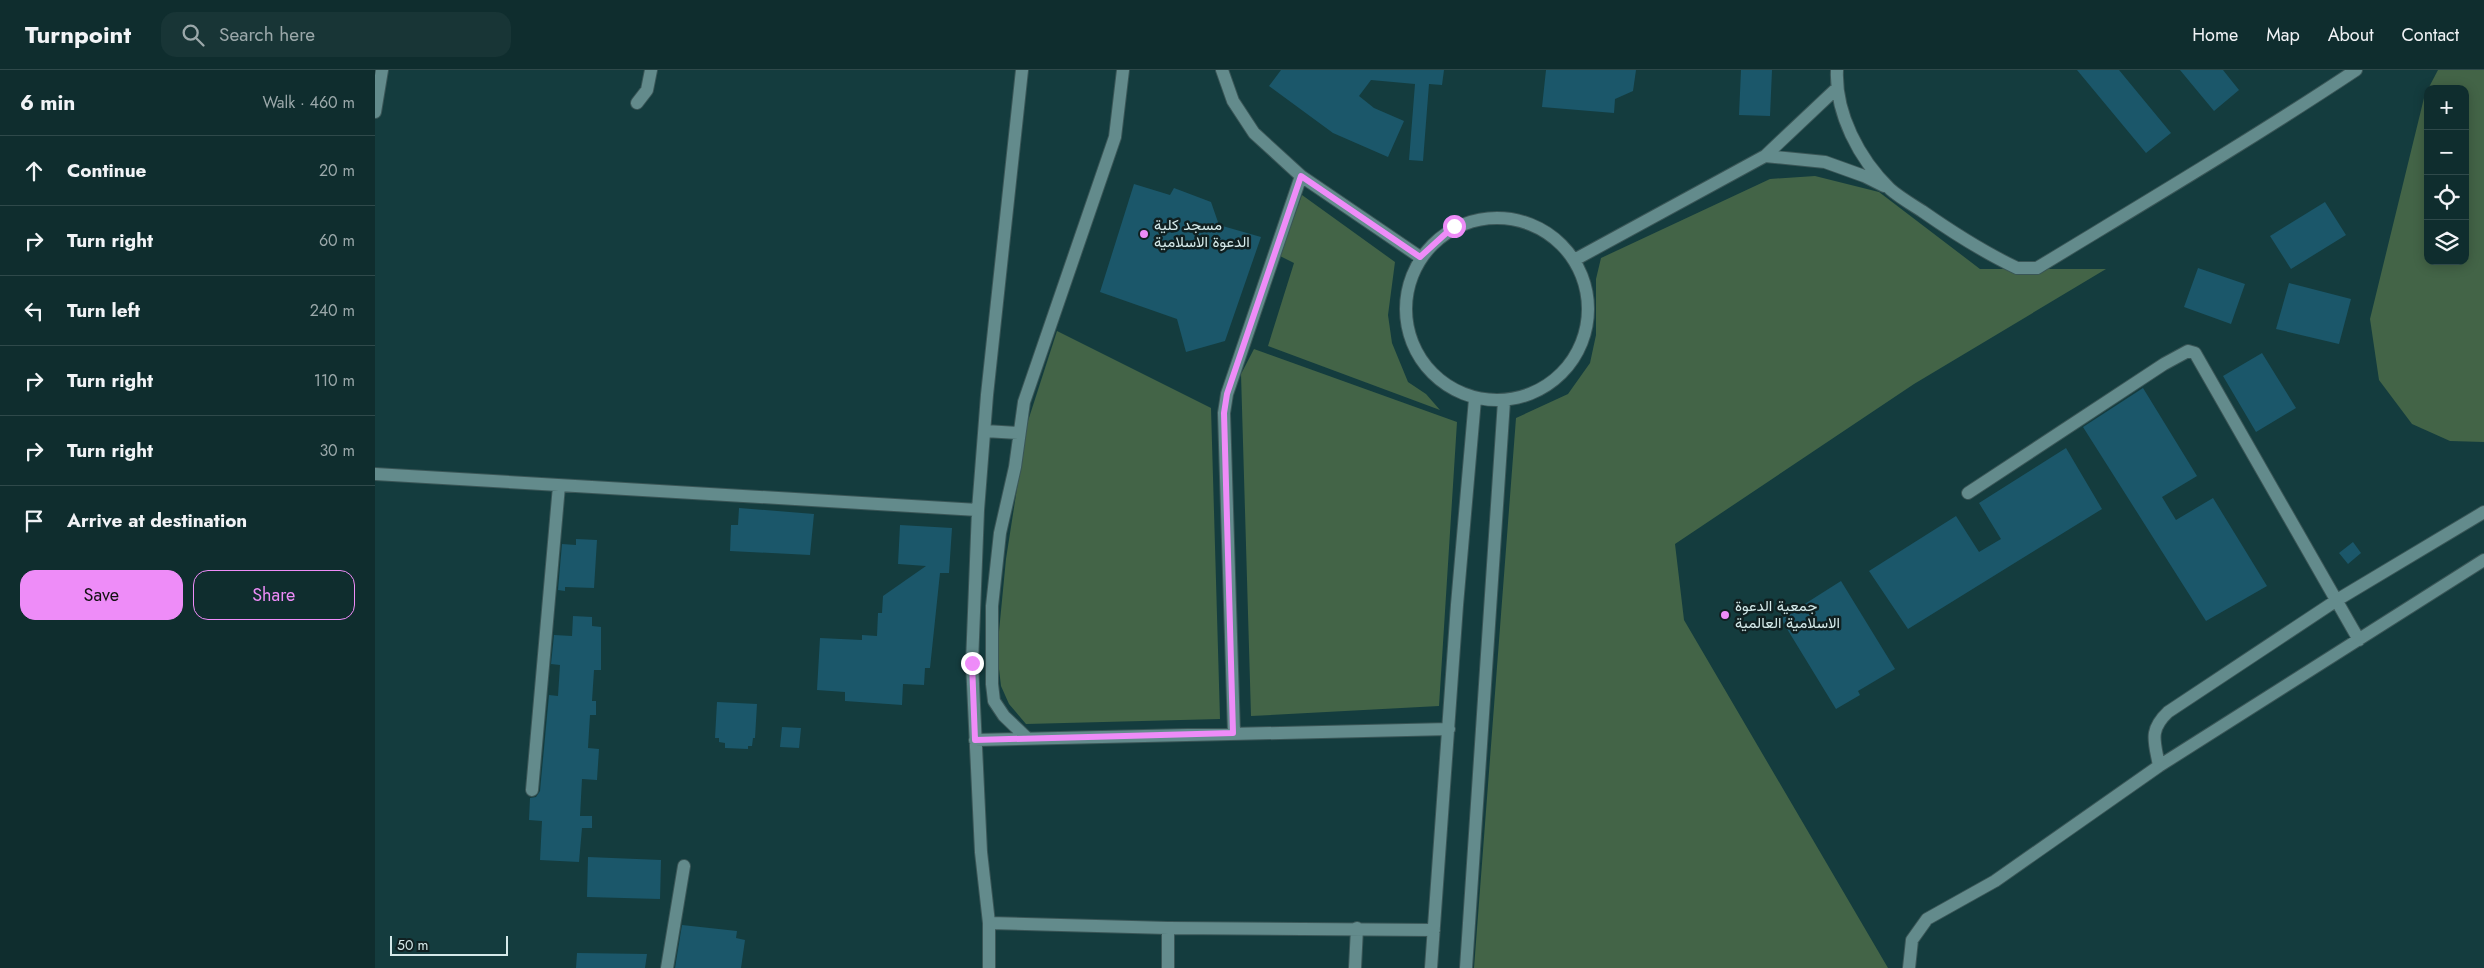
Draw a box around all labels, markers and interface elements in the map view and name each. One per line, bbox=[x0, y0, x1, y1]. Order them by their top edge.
search box bbox=[161, 12, 511, 57]
text: Turnpoint bbox=[25, 17, 131, 52]
icon: search bbox=[179, 21, 207, 49]
text: Search here bbox=[219, 21, 315, 48]
text: Home bbox=[2192, 22, 2238, 48]
text: Map bbox=[2266, 22, 2300, 48]
text: About bbox=[2328, 22, 2373, 48]
text: Contact bbox=[2401, 22, 2459, 48]
map controls bbox=[2424, 85, 2469, 265]
button: + bbox=[2424, 85, 2469, 130]
text: 6 min bbox=[20, 88, 75, 118]
text: Walk · 460 m bbox=[263, 91, 355, 114]
button: − bbox=[2424, 130, 2469, 175]
icon: ahead bbox=[20, 157, 48, 185]
text: Continue bbox=[67, 157, 146, 184]
text: 20 m bbox=[319, 159, 355, 182]
button: locate bbox=[2424, 175, 2469, 220]
place label: مسجد كلية الدعوة الاسلامية bbox=[1154, 214, 1250, 253]
route start bbox=[1443, 215, 1466, 238]
button: layers bbox=[2424, 220, 2469, 265]
icon: right bbox=[20, 227, 48, 255]
text: Turn right bbox=[67, 227, 153, 254]
marker: مسجد كلية الدعوة الاسلامية bbox=[1138, 228, 1150, 240]
text: 60 m bbox=[319, 229, 355, 252]
icon: left bbox=[20, 297, 48, 325]
text: Turn left bbox=[67, 297, 140, 324]
text: 240 m bbox=[310, 299, 355, 322]
icon: right bbox=[20, 367, 48, 395]
text: Turn right bbox=[67, 367, 153, 394]
text: 110 m bbox=[314, 369, 355, 392]
icon: right bbox=[20, 437, 48, 465]
text: Turn right bbox=[67, 437, 153, 464]
text: 30 m bbox=[319, 439, 355, 462]
icon: arrive bbox=[20, 507, 48, 535]
text: Arrive at destination bbox=[67, 507, 247, 534]
button: Save bbox=[20, 570, 183, 620]
button: Share bbox=[193, 570, 355, 620]
place label: جمعية الدعوة الاسلامية العالمية bbox=[1735, 595, 1840, 634]
marker: جمعية الدعوة الاسلامية العالمية bbox=[1719, 609, 1731, 621]
route end bbox=[961, 652, 984, 675]
scale bar bbox=[390, 933, 507, 956]
text: 50 m bbox=[397, 935, 428, 955]

